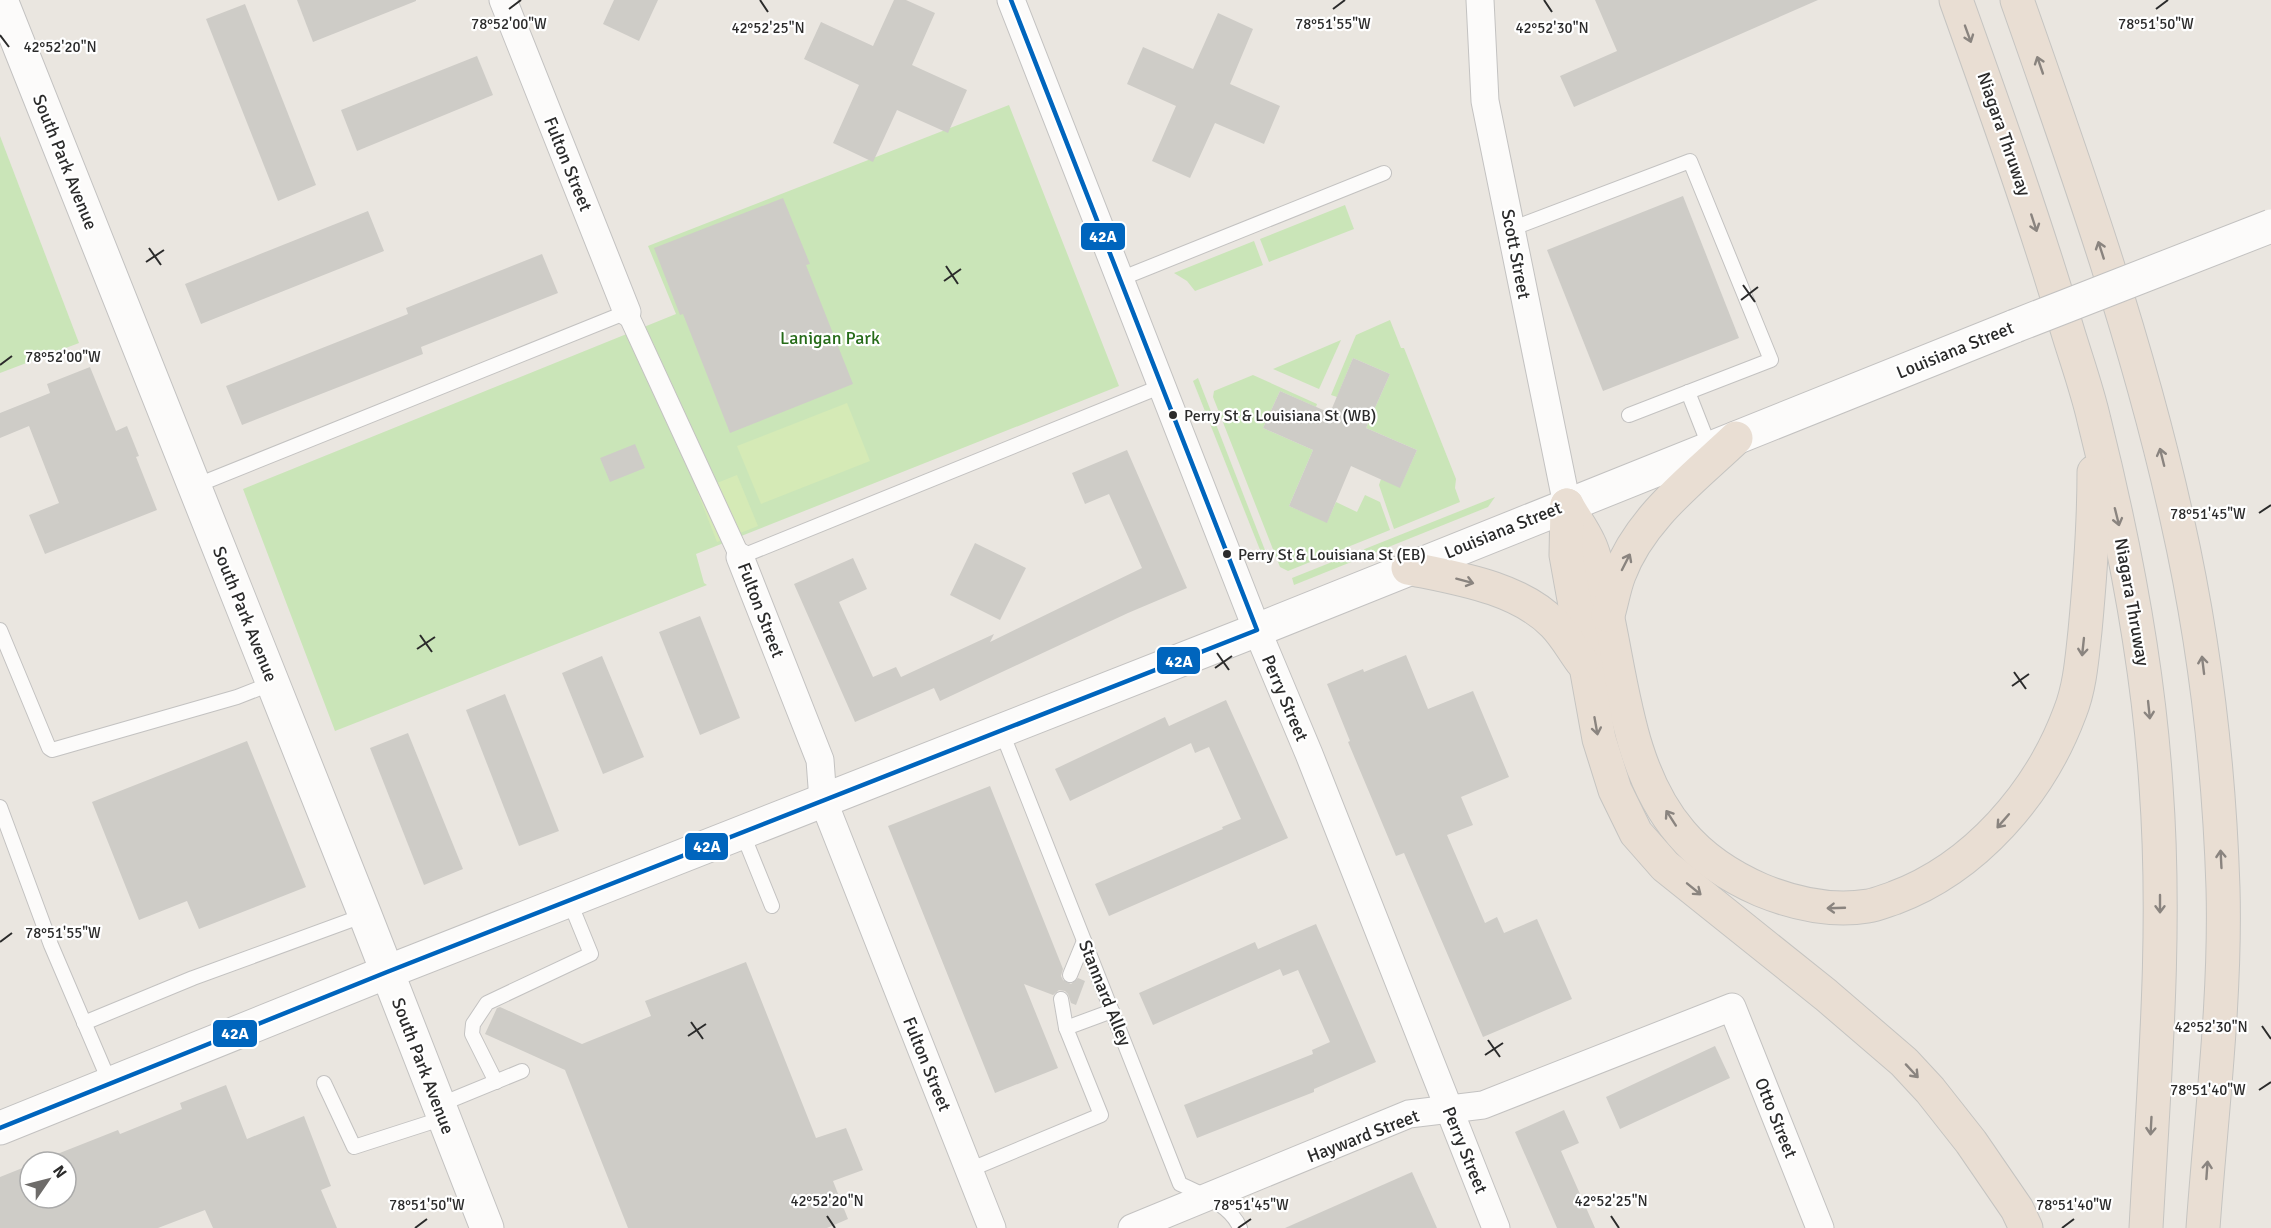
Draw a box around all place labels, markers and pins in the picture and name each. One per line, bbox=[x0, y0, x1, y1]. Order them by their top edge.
place label: Perry St & Louisiana St (WB) bbox=[1184, 406, 1376, 426]
marker: Perry St & Louisiana St (WB) bbox=[1167, 409, 1179, 421]
place label: Perry St & Louisiana St (EB) bbox=[1238, 545, 1426, 565]
marker: Perry St & Louisiana St (EB) bbox=[1221, 548, 1233, 560]

